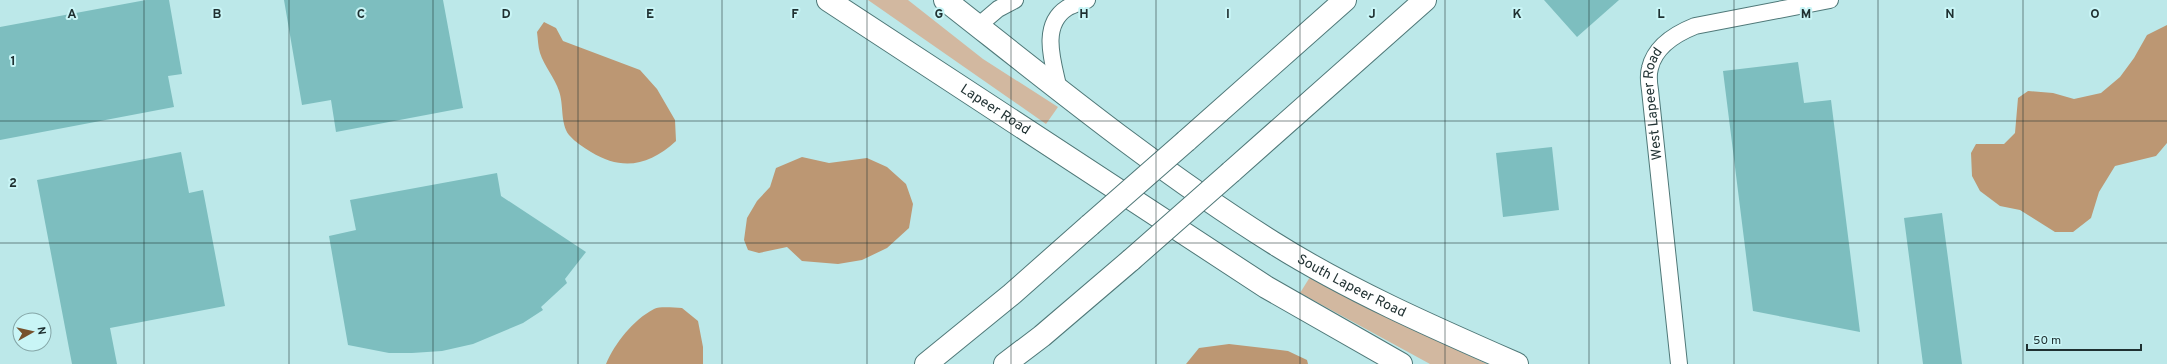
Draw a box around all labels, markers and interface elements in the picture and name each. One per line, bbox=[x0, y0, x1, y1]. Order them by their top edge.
text: A bbox=[67, 7, 77, 23]
text: B bbox=[213, 7, 222, 23]
text: C bbox=[357, 7, 365, 23]
text: D bbox=[501, 7, 511, 23]
text: E bbox=[646, 7, 654, 23]
text: F bbox=[791, 7, 799, 23]
text: G bbox=[935, 7, 944, 23]
text: H bbox=[1079, 7, 1089, 23]
text: I bbox=[1226, 7, 1230, 23]
text: J bbox=[1368, 7, 1376, 23]
text: K bbox=[1512, 7, 1522, 23]
text: L bbox=[1657, 7, 1665, 23]
text: M bbox=[1801, 7, 1811, 23]
text: N bbox=[1945, 7, 1955, 23]
text: O bbox=[2090, 7, 2100, 23]
street label: West Lapeer Road bbox=[1640, 44, 1666, 161]
text: 1 bbox=[10, 54, 16, 70]
street label: Lapeer Road bbox=[957, 81, 1033, 139]
text: 2 bbox=[9, 176, 17, 192]
street label: South Lapeer Road bbox=[1294, 251, 1409, 321]
north arrow bbox=[12, 312, 52, 352]
text: N bbox=[33, 326, 48, 336]
scale bar bbox=[2027, 326, 2141, 352]
text: 50 m bbox=[2033, 333, 2061, 349]

